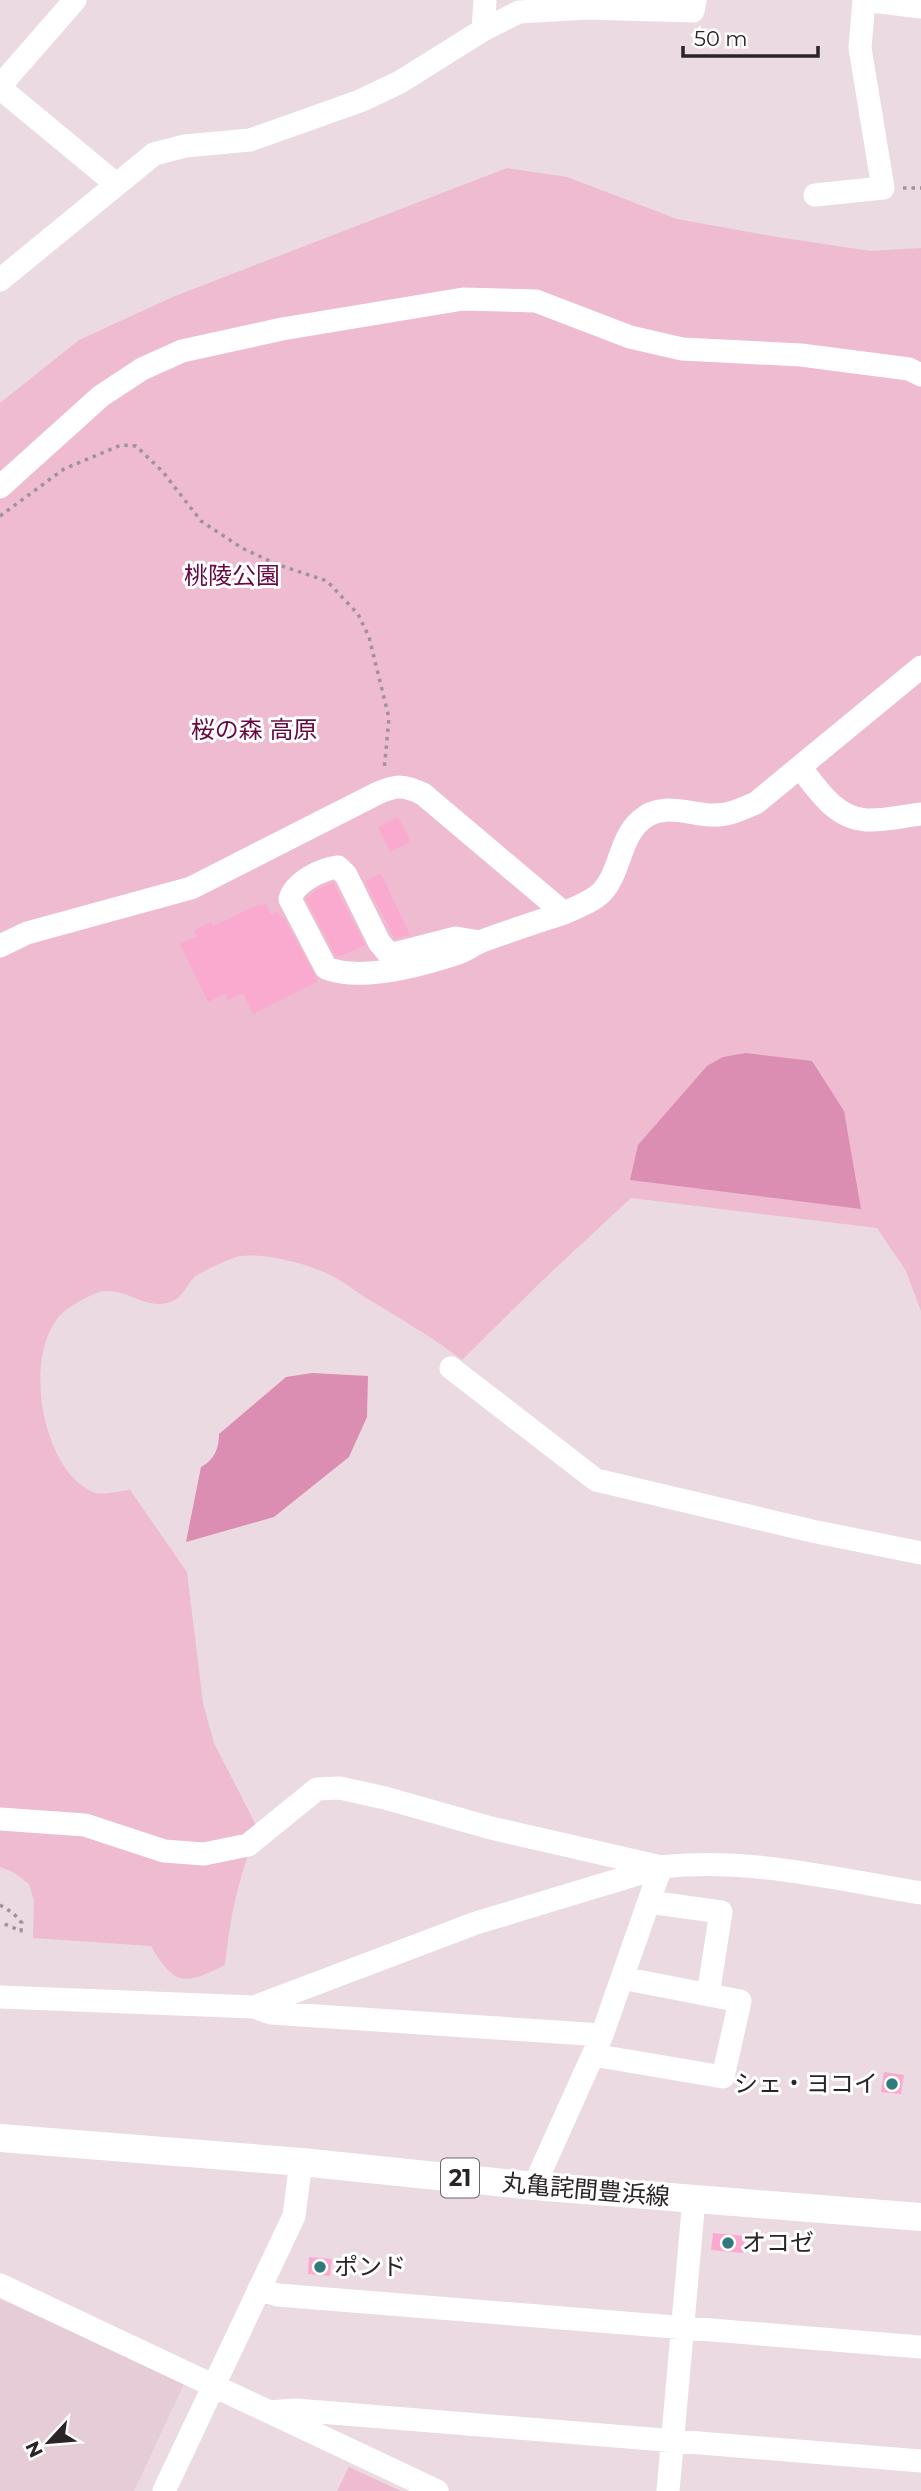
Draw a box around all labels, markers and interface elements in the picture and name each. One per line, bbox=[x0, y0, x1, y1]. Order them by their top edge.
scale bar bbox=[683, 14, 818, 58]
text: 50 m bbox=[694, 26, 748, 51]
park label: 桃陵公園 bbox=[184, 561, 280, 590]
park label: 桜の森 高原 bbox=[191, 715, 317, 744]
place label: シェ・ヨコイ bbox=[734, 2069, 878, 2098]
marker: シェ・ヨコイ bbox=[884, 2076, 900, 2092]
road number: 21 bbox=[441, 2158, 479, 2198]
street label: 丸亀詫間豊浜線 bbox=[501, 2168, 671, 2211]
place label: オコゼ bbox=[742, 2228, 814, 2257]
marker: オコゼ bbox=[720, 2235, 736, 2251]
place label: ポンド bbox=[334, 2252, 406, 2281]
marker: ポンド bbox=[312, 2259, 328, 2275]
north arrow bbox=[14, 2407, 84, 2477]
text: N bbox=[20, 2437, 48, 2461]

